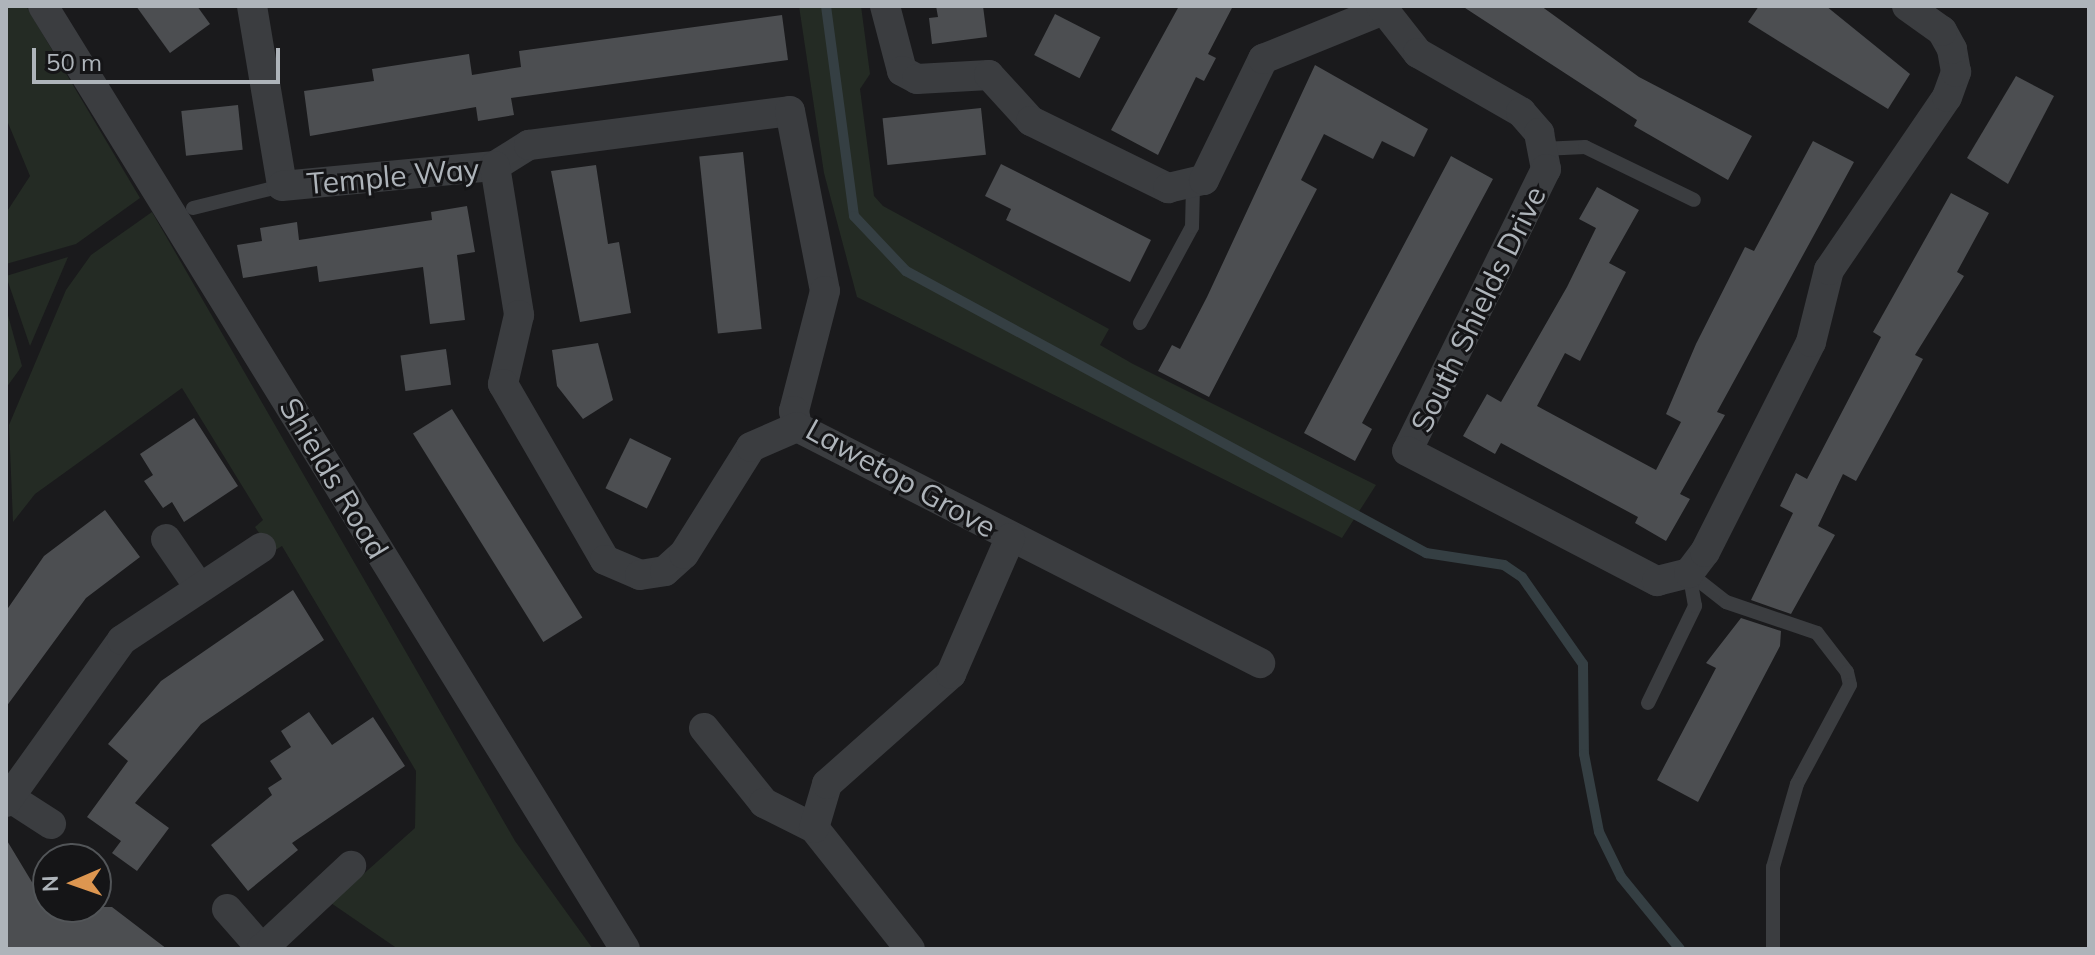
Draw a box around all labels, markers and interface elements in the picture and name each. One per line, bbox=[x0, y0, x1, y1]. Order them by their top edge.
scale bar bbox=[36, 32, 284, 82]
text: 50 m bbox=[46, 47, 102, 77]
street label: Temple Way bbox=[305, 151, 481, 201]
street label: South Shields Drive bbox=[1403, 180, 1553, 438]
street label: Shields Road bbox=[272, 391, 396, 565]
street label: Lawetop Grove bbox=[800, 411, 1002, 545]
north arrow bbox=[32, 843, 112, 923]
text: N bbox=[36, 875, 64, 893]

